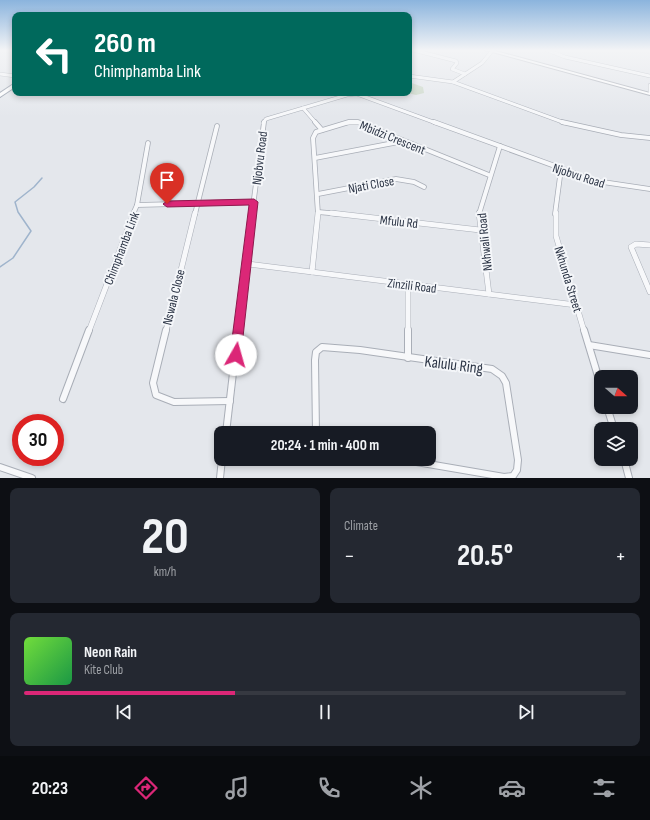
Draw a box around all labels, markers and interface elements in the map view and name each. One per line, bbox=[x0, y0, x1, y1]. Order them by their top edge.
text: 260 m bbox=[94, 27, 156, 60]
icon: left bbox=[28, 28, 80, 80]
text: Chimphamba Link bbox=[94, 61, 201, 82]
street label: Mbidzi Crescent bbox=[357, 117, 428, 158]
street label: Njobvu Road bbox=[249, 130, 271, 186]
street label: Njobvu Road bbox=[551, 160, 607, 192]
pin bbox=[150, 163, 184, 204]
icon: arrive bbox=[156, 169, 178, 191]
street label: Njati Close bbox=[347, 173, 395, 197]
street label: Chimphamba Link bbox=[101, 209, 143, 287]
street label: Mfulu Rd bbox=[379, 212, 419, 232]
street label: Nkhwali Road bbox=[474, 212, 496, 272]
street label: Nkhunda Street bbox=[550, 244, 586, 314]
street label: Nswala Close bbox=[159, 268, 189, 327]
street label: Zinzili Road bbox=[386, 275, 437, 297]
position arrow bbox=[215, 334, 257, 376]
street label: Kalulu Ring bbox=[423, 352, 484, 379]
north arrow bbox=[594, 370, 638, 414]
map controls bbox=[594, 370, 638, 466]
speed limit sign: 30 bbox=[12, 414, 64, 466]
button: layers bbox=[594, 422, 638, 466]
text: 20:24 · 1 min · 400 m bbox=[271, 436, 379, 455]
text: 20 bbox=[141, 506, 189, 569]
text: Climate bbox=[344, 518, 378, 534]
text: 20.5° bbox=[457, 538, 513, 574]
text: − bbox=[344, 543, 355, 570]
text: + bbox=[615, 543, 626, 570]
text: km/h bbox=[154, 564, 176, 580]
text: Neon Rain bbox=[84, 643, 137, 662]
text: Kite Club bbox=[84, 662, 123, 678]
icon: previous bbox=[113, 701, 135, 723]
icon: pause bbox=[314, 701, 336, 723]
icon: next bbox=[515, 701, 537, 723]
icon: directions bbox=[132, 774, 160, 802]
icon: music bbox=[223, 774, 251, 802]
icon: phone bbox=[315, 774, 343, 802]
icon: climate bbox=[407, 774, 435, 802]
icon: car bbox=[498, 774, 526, 802]
icon: filters bbox=[590, 774, 618, 802]
text: 20:23 bbox=[32, 778, 68, 799]

